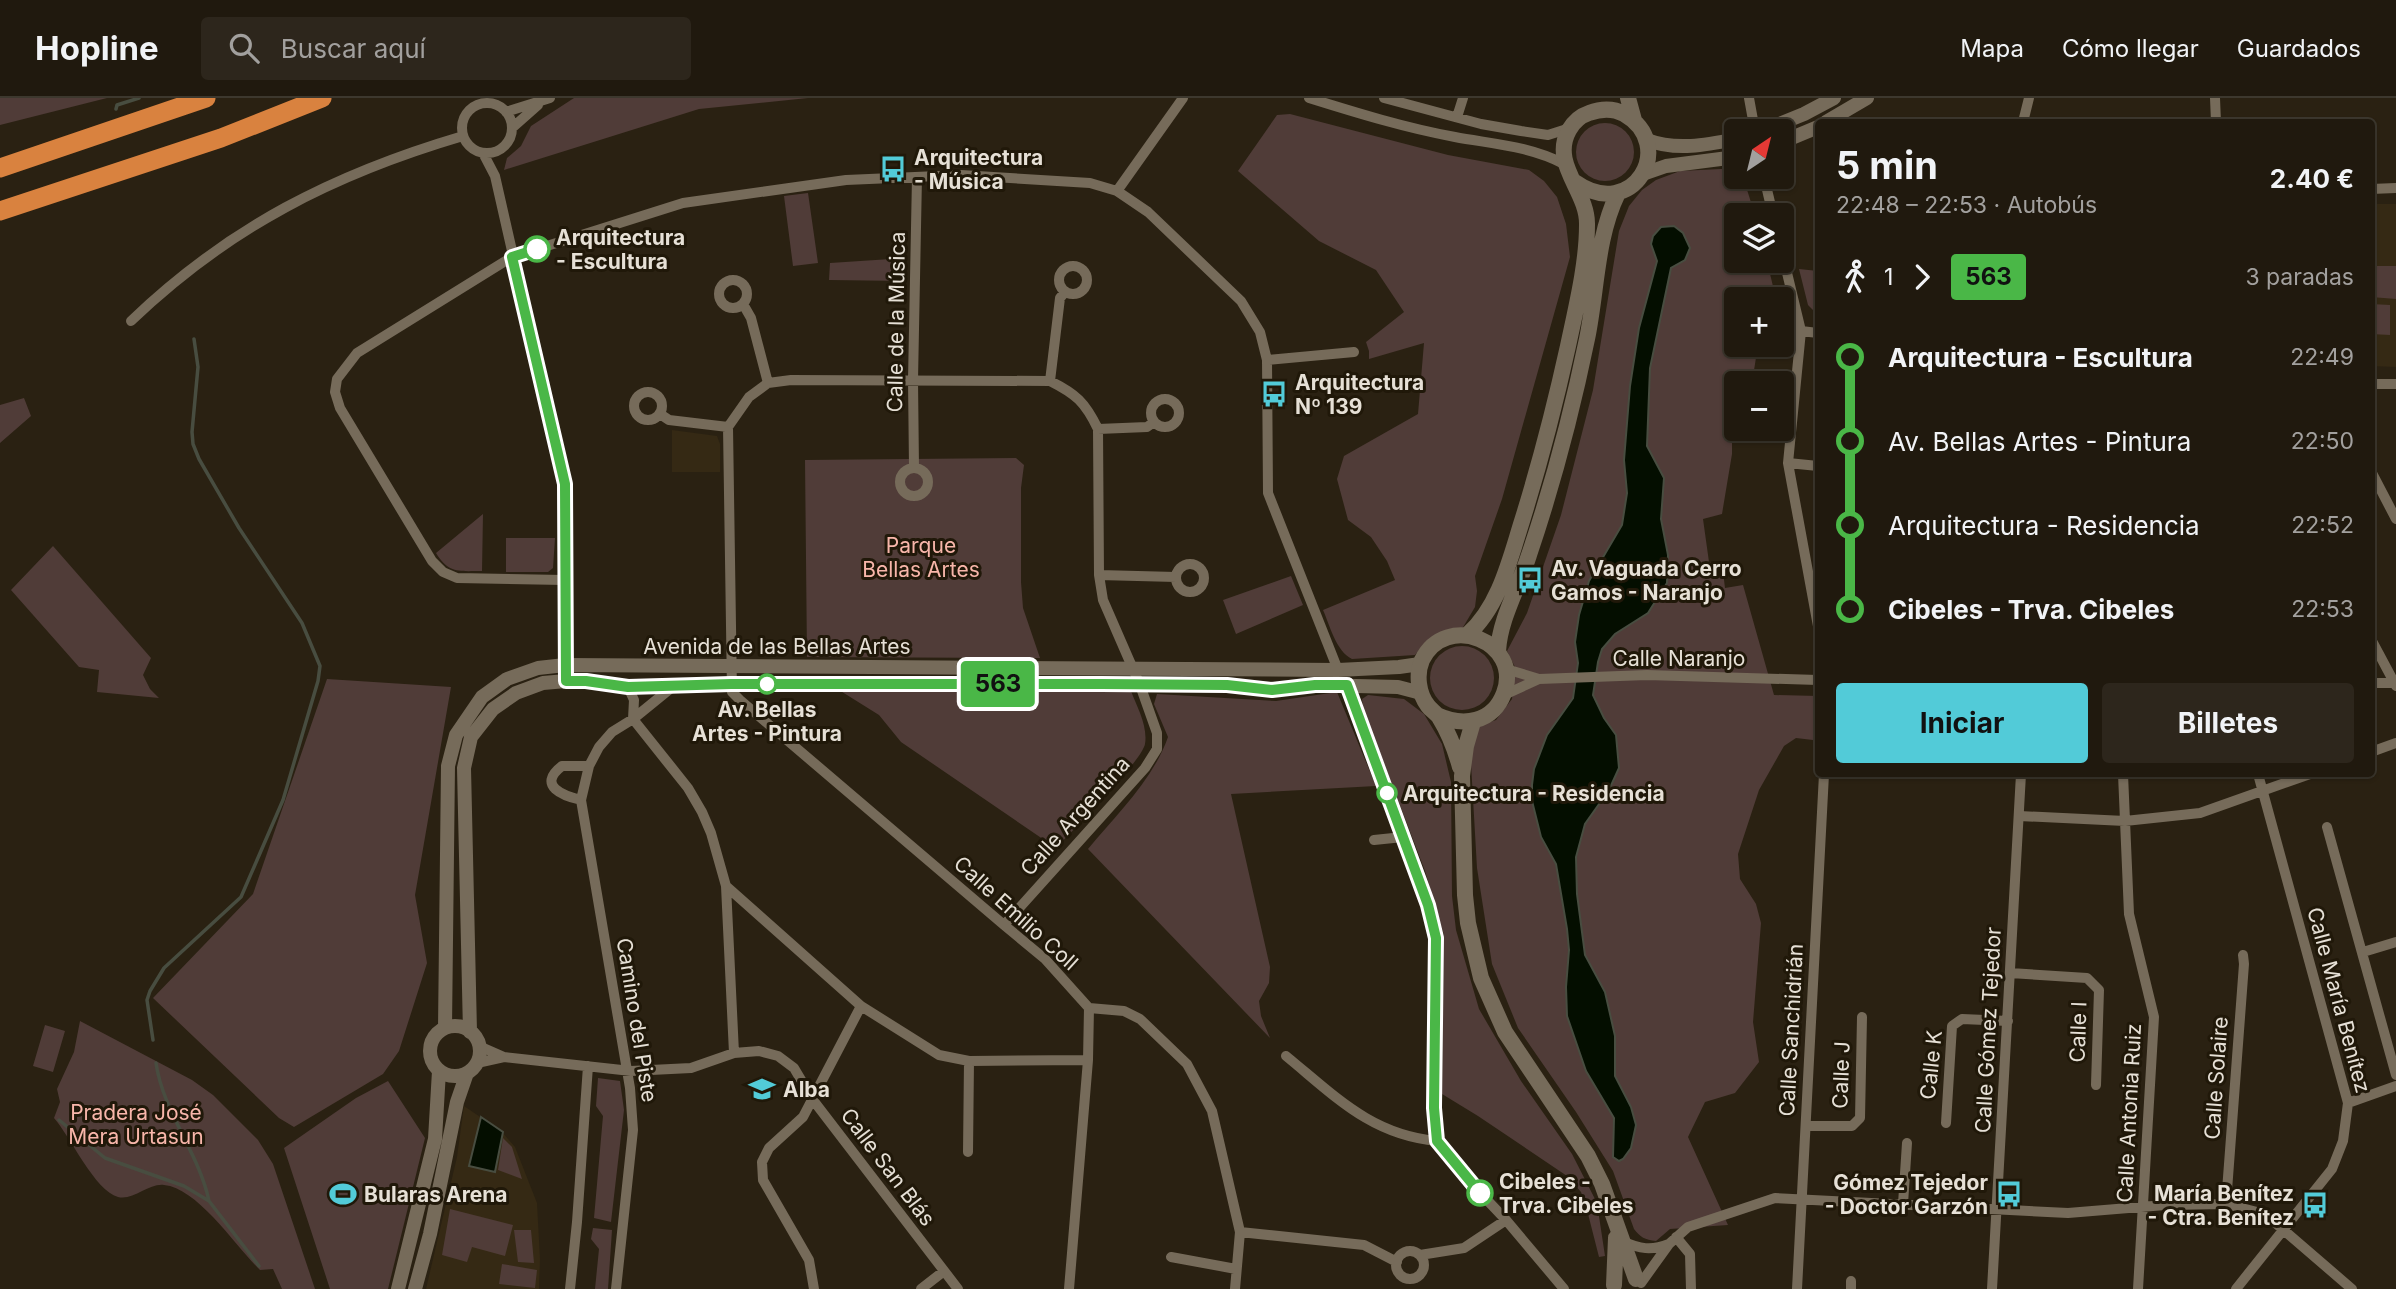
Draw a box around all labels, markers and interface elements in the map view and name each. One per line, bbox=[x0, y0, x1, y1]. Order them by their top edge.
search box bbox=[201, 17, 691, 80]
text: Hopline bbox=[35, 28, 159, 68]
icon: search bbox=[225, 29, 263, 67]
text: Buscar aquí bbox=[281, 33, 426, 64]
text: Mapa bbox=[1960, 34, 2024, 63]
text: Cómo llegar bbox=[2062, 34, 2199, 63]
text: Guardados bbox=[2237, 34, 2361, 63]
north arrow bbox=[1724, 119, 1794, 189]
map controls bbox=[1724, 119, 1794, 441]
text: 5 min bbox=[1836, 142, 1938, 188]
place label: Arquitectura - Música bbox=[914, 145, 1043, 194]
bus stop icon: Arquitectura - Música bbox=[878, 154, 908, 184]
text: 2.40 € bbox=[2270, 163, 2354, 194]
text: 22:48 – 22:53 · Autobús bbox=[1836, 191, 2097, 219]
button: layers bbox=[1724, 203, 1794, 273]
place label: Arquitectura - Escultura bbox=[556, 225, 685, 274]
street label: Calle de la Música bbox=[882, 231, 910, 413]
marker: Arquitectura - Escultura bbox=[524, 236, 550, 262]
icon: walk bbox=[1836, 258, 1874, 296]
icon: forward bbox=[1903, 258, 1941, 296]
text: 563 bbox=[1965, 262, 2012, 291]
text: 1 bbox=[1884, 263, 1893, 291]
text: 3 paradas bbox=[2245, 263, 2354, 291]
button: + bbox=[1724, 287, 1794, 357]
text: Arquitectura - Escultura bbox=[1888, 342, 2193, 373]
text: 22:49 bbox=[2290, 343, 2354, 371]
place label: Arquitectura Nº 139 bbox=[1295, 370, 1424, 419]
button: − bbox=[1724, 371, 1794, 441]
bus stop icon: Arquitectura Nº 139 bbox=[1259, 379, 1289, 409]
text: Av. Bellas Artes - Pintura bbox=[1888, 426, 2191, 457]
text: 22:50 bbox=[2291, 427, 2354, 455]
text: Arquitectura - Residencia bbox=[1888, 510, 2200, 541]
text: 22:52 bbox=[2291, 511, 2354, 539]
park label: Parque Bellas Artes bbox=[862, 533, 980, 582]
place label: Av. Vaguada Cerro Gamos - Naranjo bbox=[1551, 556, 1742, 605]
bus stop icon: Av. Vaguada Cerro Gamos - Naranjo bbox=[1515, 565, 1545, 595]
text: Cibeles - Trva. Cibeles bbox=[1888, 594, 2174, 625]
text: 22:53 bbox=[2291, 595, 2354, 623]
street label: Avenida de las Bellas Artes bbox=[643, 634, 911, 659]
street label: Calle Naranjo bbox=[1613, 646, 1745, 671]
line badge: 563 bbox=[958, 661, 1038, 707]
text: 563 bbox=[975, 669, 1021, 698]
marker: Av. Bellas Artes - Pintura bbox=[757, 674, 777, 694]
button: Iniciar bbox=[1836, 683, 2088, 763]
button: Billetes bbox=[2102, 683, 2354, 763]
place label: Av. Bellas Artes - Pintura bbox=[692, 697, 842, 746]
street label: Calle Argentina bbox=[1015, 751, 1135, 881]
place label: Arquitectura - Residencia bbox=[1403, 781, 1665, 806]
marker: Arquitectura - Residencia bbox=[1377, 783, 1397, 803]
street label: Calle Emilio Coll bbox=[949, 851, 1083, 975]
street label: Calle María Benítez bbox=[2302, 905, 2376, 1095]
street label: Calle Gómez Tejedor bbox=[1970, 926, 2006, 1134]
street label: Camino del Piste bbox=[612, 936, 662, 1104]
street label: Calle Sanchidrián bbox=[1774, 943, 1808, 1117]
street label: Calle I bbox=[2064, 1001, 2092, 1063]
street label: Calle Solaire bbox=[2199, 1016, 2233, 1140]
street label: Calle Antonia Ruiz bbox=[2112, 1023, 2146, 1203]
street label: Calle K bbox=[1915, 1029, 1947, 1101]
street label: Calle J bbox=[1827, 1041, 1855, 1109]
school or university icon: Alba bbox=[747, 1074, 777, 1104]
place label: Alba bbox=[783, 1077, 830, 1102]
park label: Pradera José Mera Urtasun bbox=[68, 1100, 204, 1149]
street label: Calle San Blás bbox=[836, 1103, 940, 1231]
place label: Cibeles - Trva. Cibeles bbox=[1499, 1169, 1634, 1218]
place label: Gómez Tejedor - Doctor Garzón bbox=[1825, 1170, 1988, 1219]
sports icon: Bularas Arena bbox=[328, 1179, 358, 1209]
bus stop icon: Gómez Tejedor - Doctor Garzón bbox=[1994, 1179, 2024, 1209]
marker: Cibeles - Trva. Cibeles bbox=[1467, 1180, 1493, 1206]
place label: María Benítez - Ctra. Benítez bbox=[2147, 1181, 2294, 1230]
place label: Bularas Arena bbox=[364, 1182, 508, 1207]
bus stop icon: María Benítez - Ctra. Benítez bbox=[2300, 1190, 2330, 1220]

